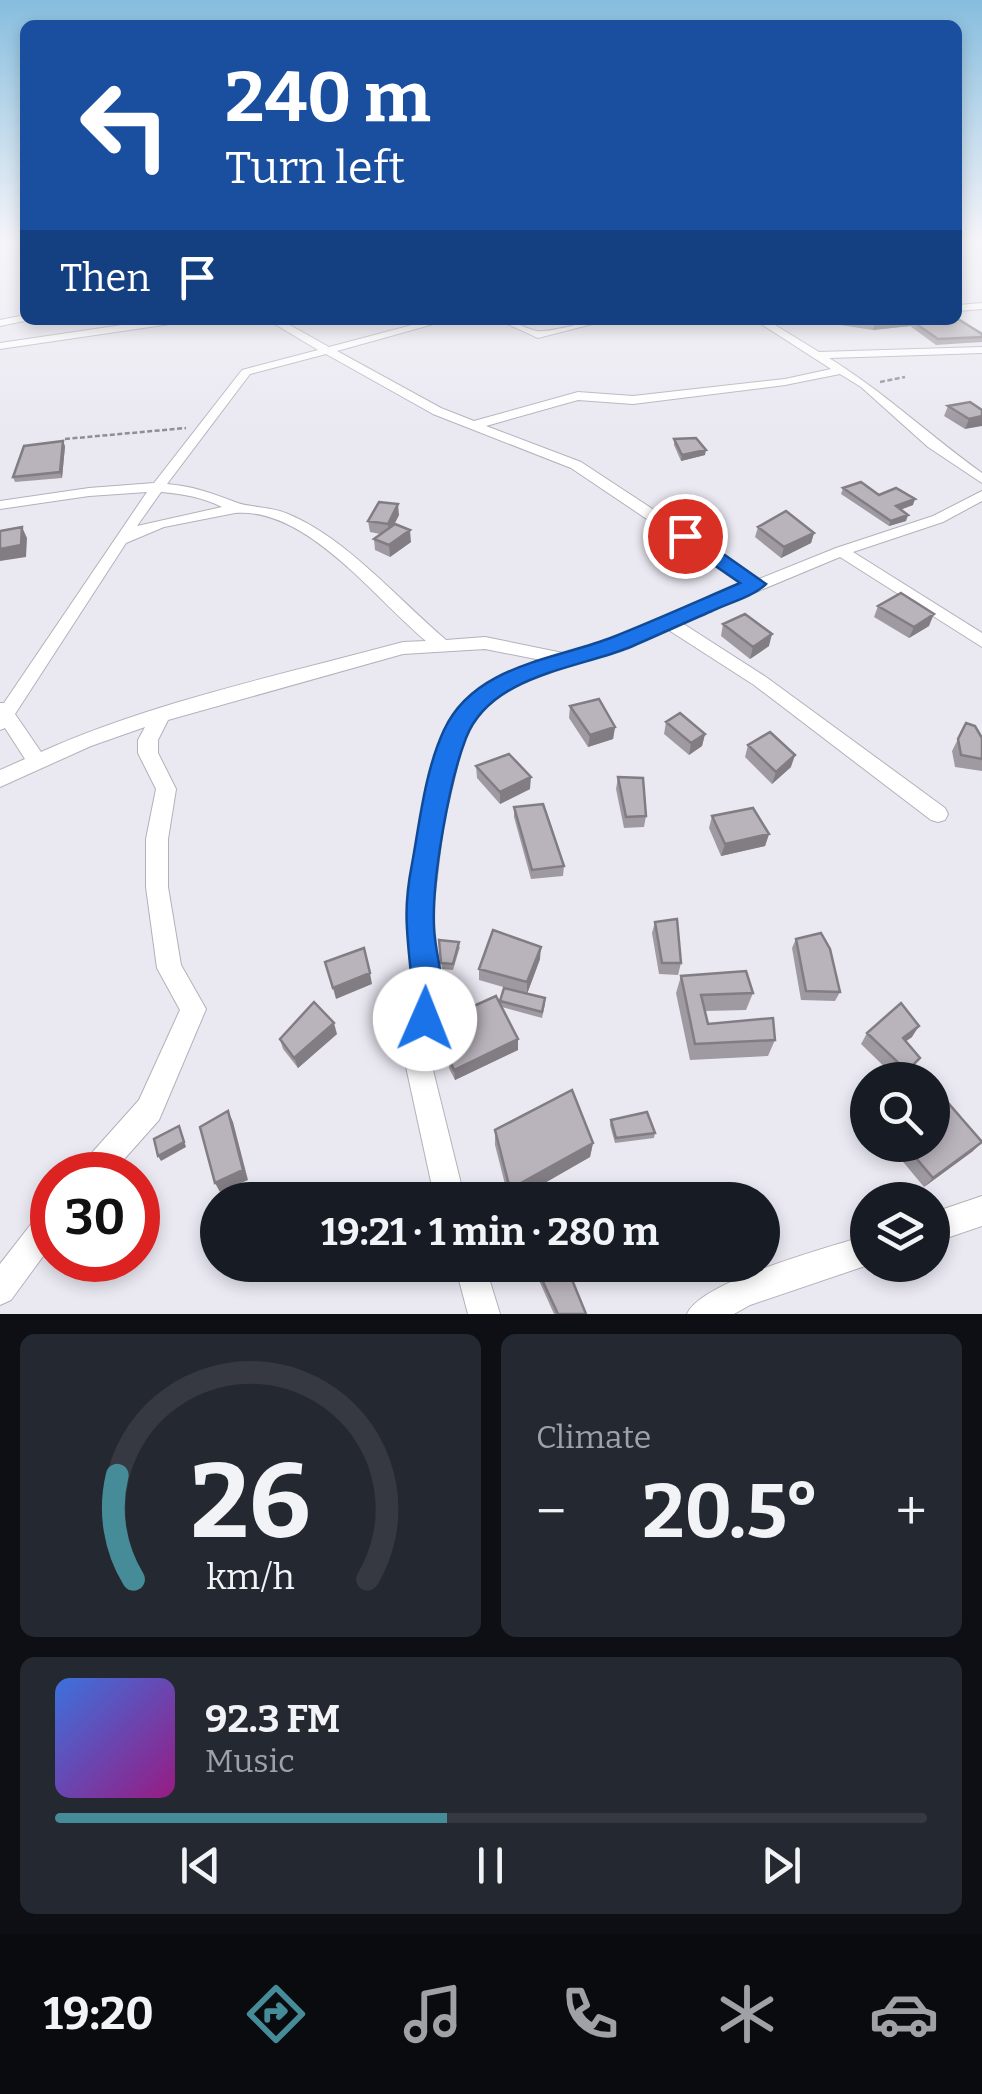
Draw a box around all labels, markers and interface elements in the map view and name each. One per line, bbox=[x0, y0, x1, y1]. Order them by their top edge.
text: 240 m bbox=[225, 56, 431, 140]
icon: left bbox=[60, 60, 190, 190]
text: Turn left bbox=[225, 141, 405, 195]
icon: arrive bbox=[170, 250, 225, 305]
text: Then bbox=[60, 255, 150, 301]
pin bbox=[643, 494, 728, 579]
icon: arrive bbox=[658, 509, 713, 564]
position arrow bbox=[373, 967, 477, 1071]
map controls bbox=[850, 1062, 950, 1282]
button: search bbox=[850, 1062, 950, 1162]
speed limit sign: 30 bbox=[30, 1152, 160, 1282]
button: layers bbox=[850, 1182, 950, 1282]
text: 19:21 · 1 min · 280 m bbox=[321, 1209, 659, 1255]
text: Climate bbox=[536, 1418, 651, 1456]
text: 26 bbox=[190, 1440, 311, 1565]
text: 20.5° bbox=[642, 1467, 820, 1557]
text: − bbox=[536, 1479, 566, 1545]
text: + bbox=[896, 1479, 927, 1545]
text: km/h bbox=[206, 1556, 295, 1598]
text: 92.3 FM bbox=[205, 1696, 340, 1742]
text: Music bbox=[205, 1742, 295, 1780]
icon: previous bbox=[173, 1838, 228, 1893]
icon: pause bbox=[463, 1838, 518, 1893]
icon: next bbox=[754, 1838, 809, 1893]
icon: directions bbox=[241, 1979, 311, 2049]
icon: music bbox=[398, 1979, 468, 2049]
icon: phone bbox=[555, 1979, 625, 2049]
icon: climate bbox=[712, 1979, 782, 2049]
icon: car bbox=[869, 1979, 939, 2049]
text: 19:20 bbox=[43, 1987, 154, 2041]

